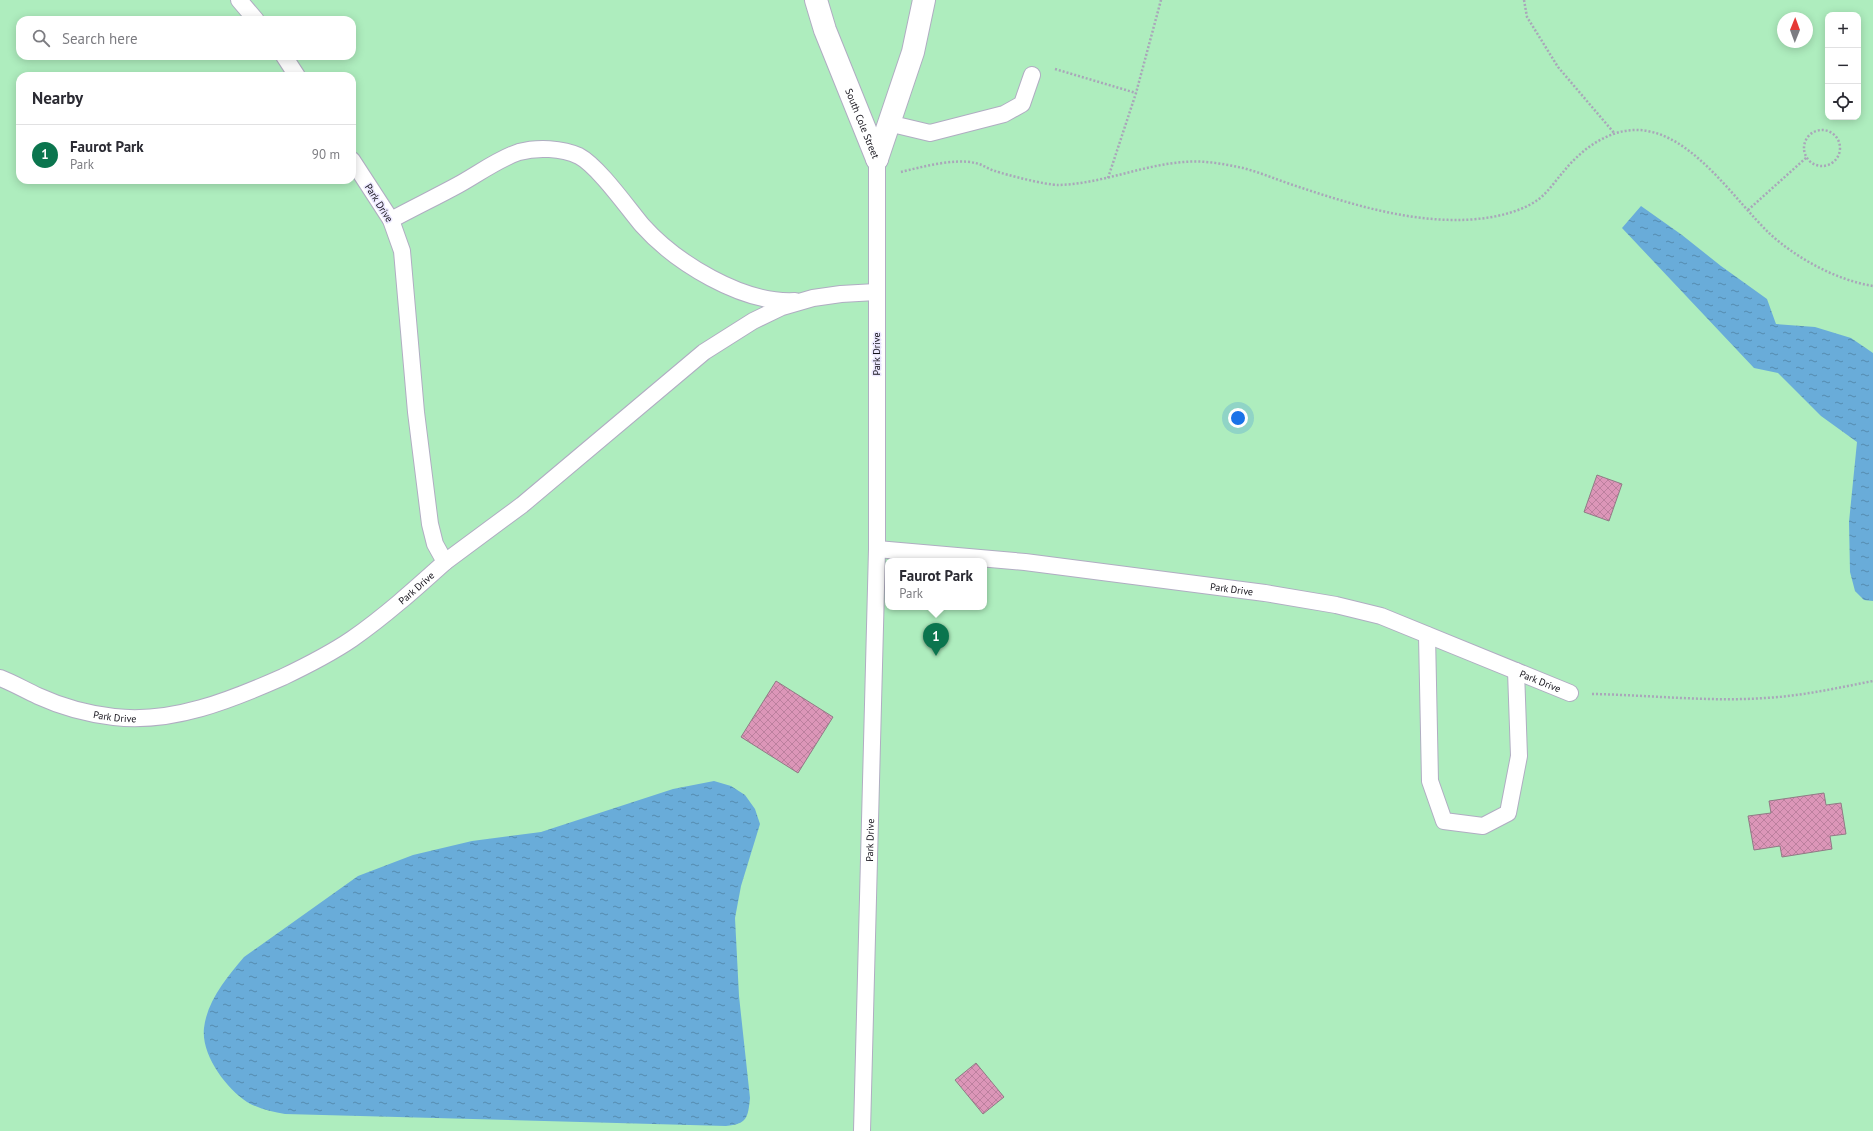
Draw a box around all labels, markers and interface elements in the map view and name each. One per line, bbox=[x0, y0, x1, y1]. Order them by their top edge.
north arrow bbox=[1777, 12, 1813, 48]
map controls bbox=[1825, 12, 1861, 120]
button: + bbox=[1825, 12, 1861, 48]
search box bbox=[16, 16, 356, 60]
icon: search bbox=[30, 27, 52, 49]
text: Search here bbox=[62, 29, 138, 48]
button: − bbox=[1825, 48, 1861, 84]
button: locate bbox=[1825, 84, 1861, 120]
street label: South Cole Street bbox=[843, 86, 883, 161]
text: Nearby bbox=[32, 87, 83, 109]
text: Faurot Park bbox=[70, 137, 144, 156]
text: 1 bbox=[41, 146, 49, 163]
text: 90 m bbox=[312, 146, 340, 163]
text: Park bbox=[70, 156, 94, 173]
street label: Park Drive bbox=[362, 181, 396, 225]
street label: Park Drive bbox=[870, 332, 883, 376]
your location bbox=[1228, 408, 1248, 428]
popup bbox=[885, 558, 987, 610]
text: Faurot Park bbox=[899, 566, 973, 585]
street label: Park Drive bbox=[396, 569, 437, 607]
street label: Park Drive bbox=[1209, 579, 1254, 598]
text: Park bbox=[899, 585, 923, 602]
pin: 1 bbox=[923, 623, 949, 656]
street label: Park Drive bbox=[1518, 667, 1563, 695]
street label: Park Drive bbox=[92, 707, 136, 725]
street label: Park Drive bbox=[862, 818, 877, 862]

